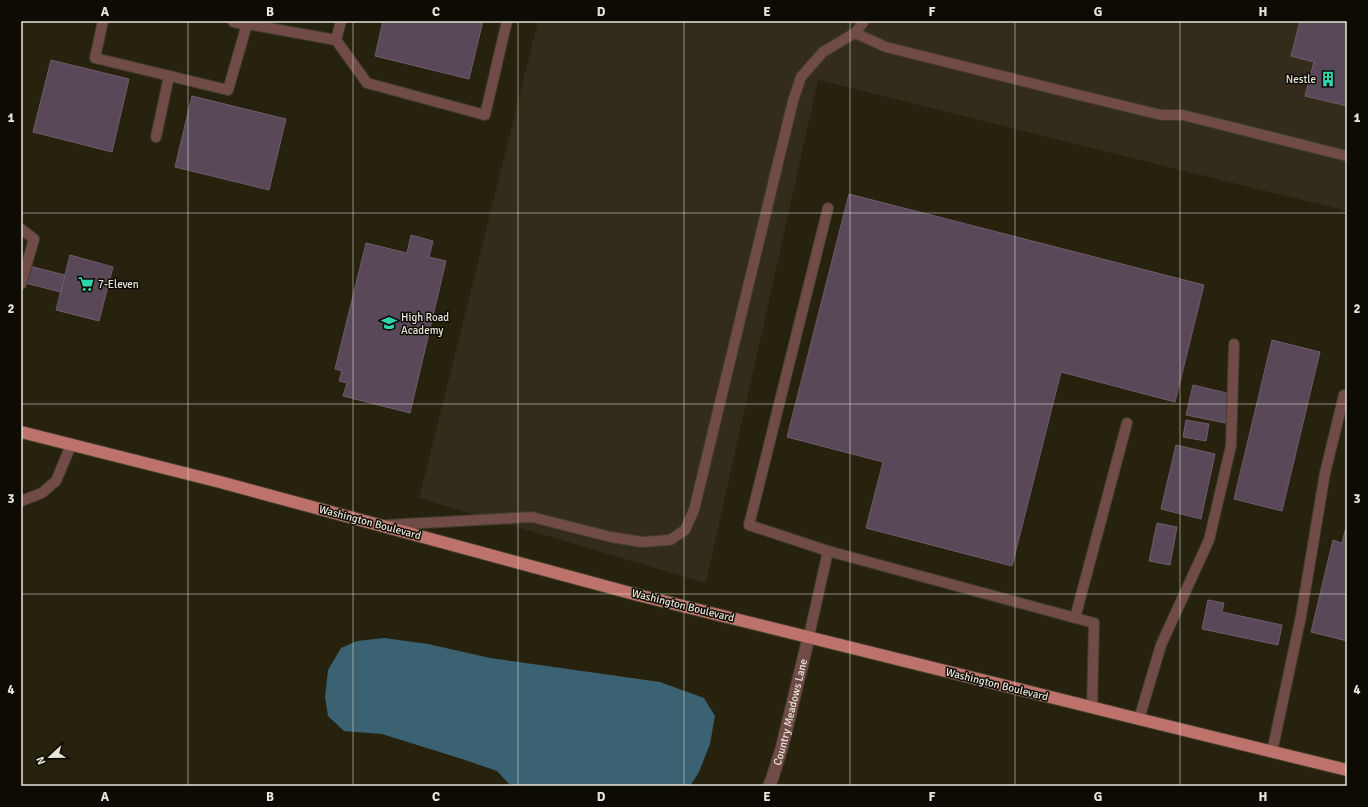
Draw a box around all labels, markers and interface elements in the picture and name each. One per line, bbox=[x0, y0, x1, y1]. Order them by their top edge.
text: A bbox=[101, 4, 110, 20]
text: B bbox=[266, 4, 274, 20]
text: C bbox=[432, 4, 440, 20]
text: D bbox=[597, 4, 606, 20]
text: E bbox=[763, 4, 771, 20]
text: F bbox=[929, 4, 936, 20]
text: G bbox=[1094, 4, 1102, 20]
text: H bbox=[1259, 4, 1267, 20]
building icon: Nestle bbox=[1319, 70, 1337, 88]
place label: Nestle bbox=[1286, 73, 1316, 86]
text: 1 bbox=[7, 110, 15, 126]
text: 1 bbox=[1353, 110, 1361, 126]
supermarket icon: 7-Eleven bbox=[77, 275, 95, 293]
place label: 7-Eleven bbox=[98, 278, 139, 291]
text: 2 bbox=[7, 301, 15, 317]
text: 2 bbox=[1353, 301, 1361, 317]
place label: High Road Academy bbox=[401, 311, 449, 337]
school or university icon: High Road Academy bbox=[380, 314, 398, 332]
text: 3 bbox=[7, 491, 15, 507]
text: 3 bbox=[1353, 491, 1361, 507]
street label: Washington Boulevard bbox=[317, 503, 423, 542]
street label: Washington Boulevard bbox=[630, 586, 736, 625]
street label: Country Meadows Lane bbox=[771, 658, 810, 767]
street label: Washington Boulevard bbox=[944, 665, 1050, 704]
text: 4 bbox=[7, 682, 15, 698]
text: 4 bbox=[1353, 682, 1361, 698]
north arrow bbox=[30, 737, 70, 777]
text: N bbox=[34, 755, 49, 767]
text: A bbox=[101, 789, 110, 805]
text: B bbox=[266, 789, 274, 805]
text: C bbox=[432, 789, 440, 805]
text: D bbox=[597, 789, 606, 805]
text: E bbox=[763, 789, 771, 805]
text: F bbox=[929, 789, 936, 805]
text: G bbox=[1094, 789, 1102, 805]
text: H bbox=[1259, 789, 1267, 805]

